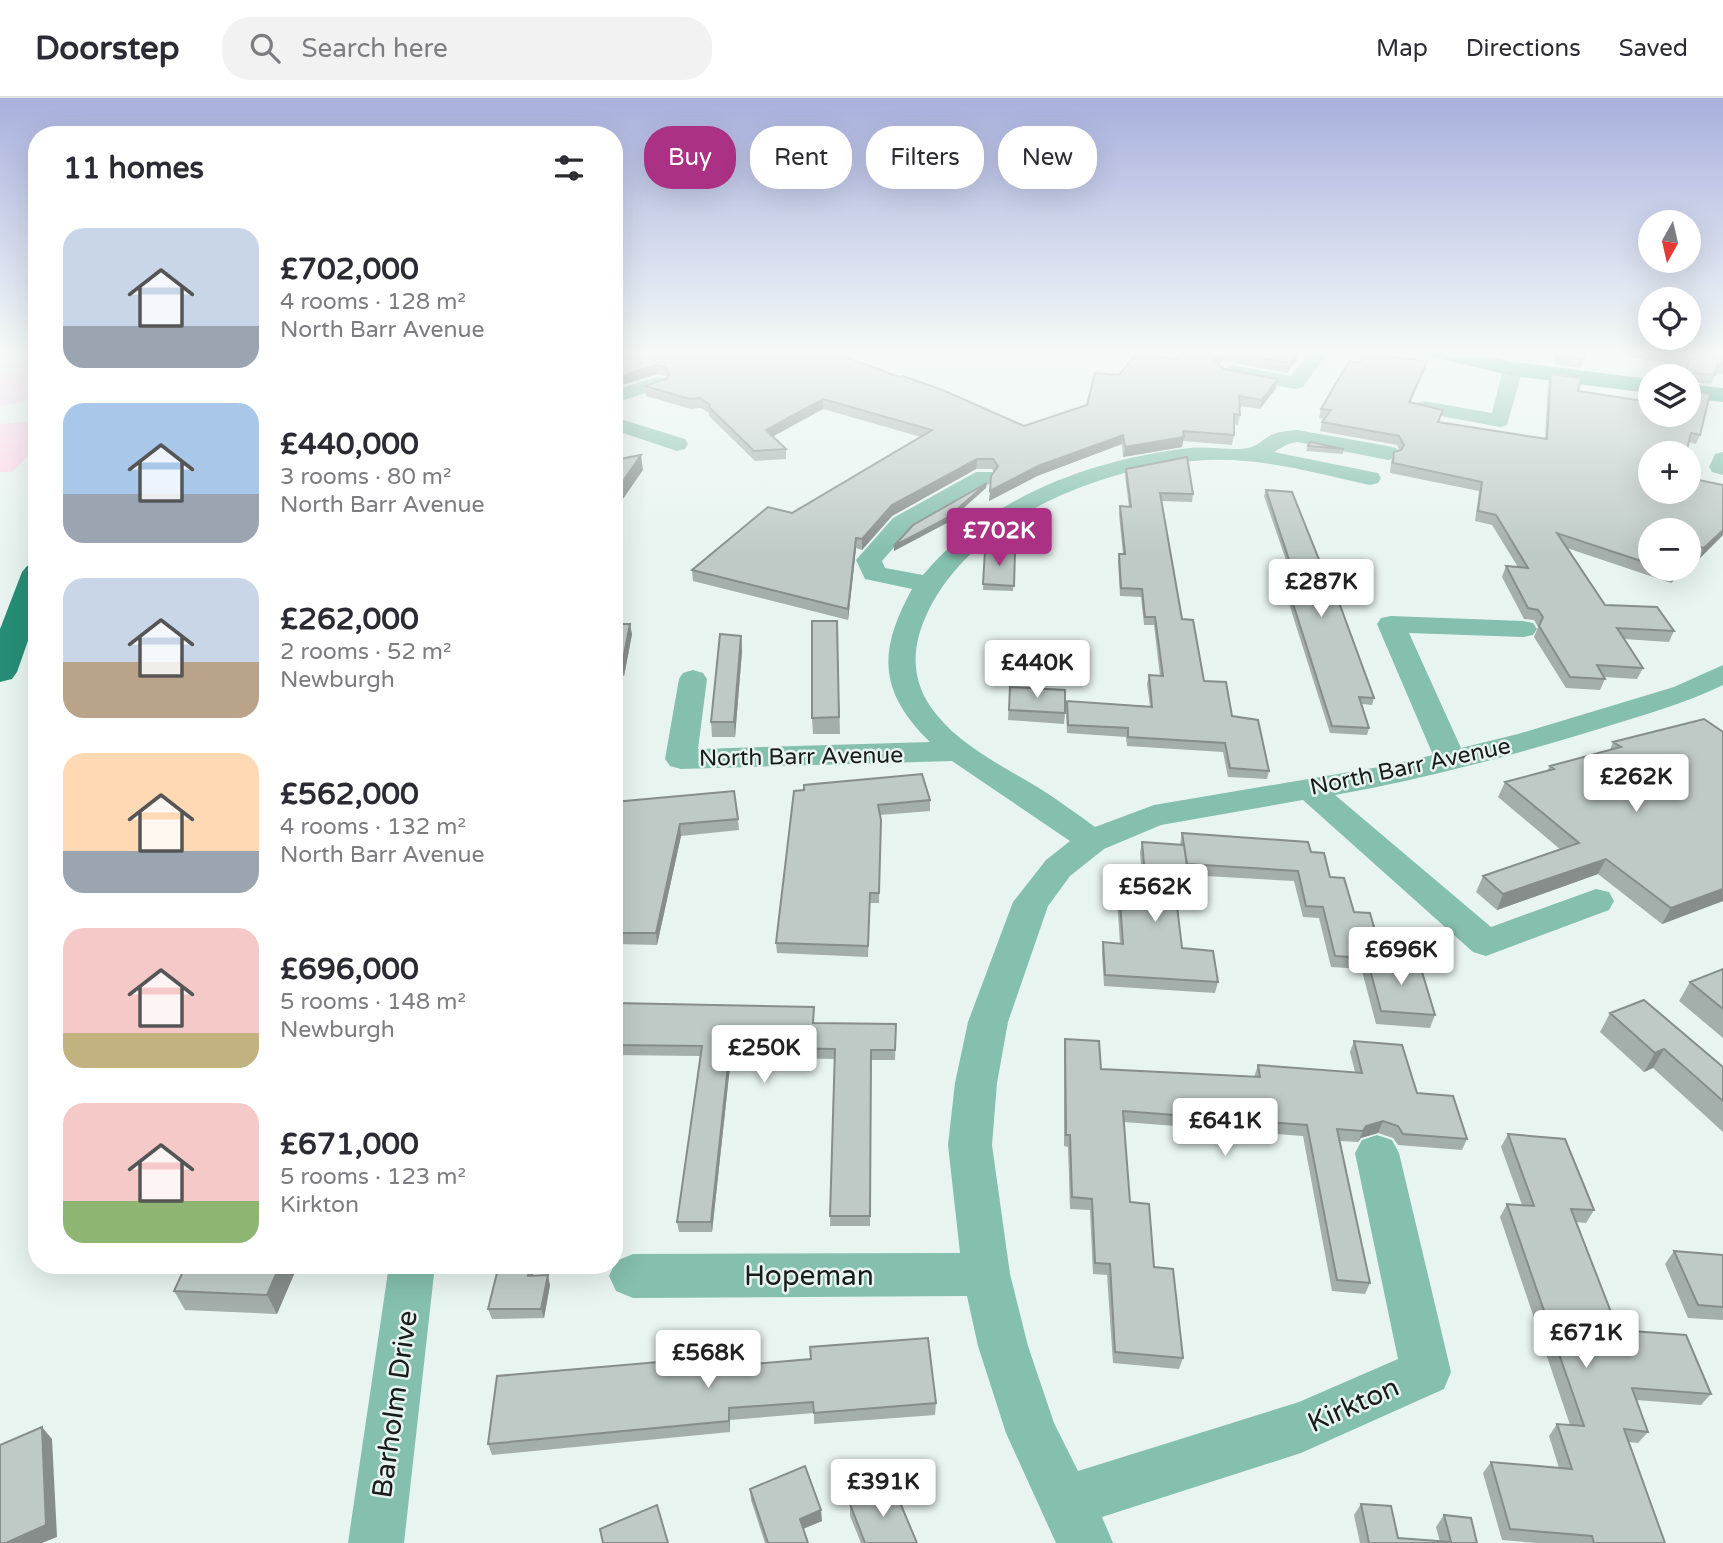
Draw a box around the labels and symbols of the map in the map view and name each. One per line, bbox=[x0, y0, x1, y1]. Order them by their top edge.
north arrow bbox=[1638, 210, 1701, 273]
pin: £702K bbox=[950, 508, 1048, 568]
pin: £287K bbox=[1272, 560, 1370, 619]
pin: £440K bbox=[988, 640, 1086, 700]
street label: North Barr Avenue bbox=[1307, 732, 1513, 802]
street label: North Barr Avenue bbox=[699, 741, 903, 773]
pin: £262K bbox=[1587, 754, 1685, 814]
pin: £562K bbox=[1106, 864, 1204, 924]
pin: £696K bbox=[1352, 928, 1450, 987]
pin: £250K bbox=[715, 1026, 813, 1085]
pin: £641K bbox=[1176, 1098, 1274, 1158]
street label: Hopeman bbox=[744, 1259, 874, 1293]
street label: Barholm Drive bbox=[365, 1308, 425, 1500]
pin: £671K bbox=[1537, 1310, 1635, 1370]
pin: £568K bbox=[659, 1330, 757, 1390]
street label: Kirkton bbox=[1303, 1370, 1404, 1440]
pin: £391K bbox=[834, 1460, 932, 1519]

